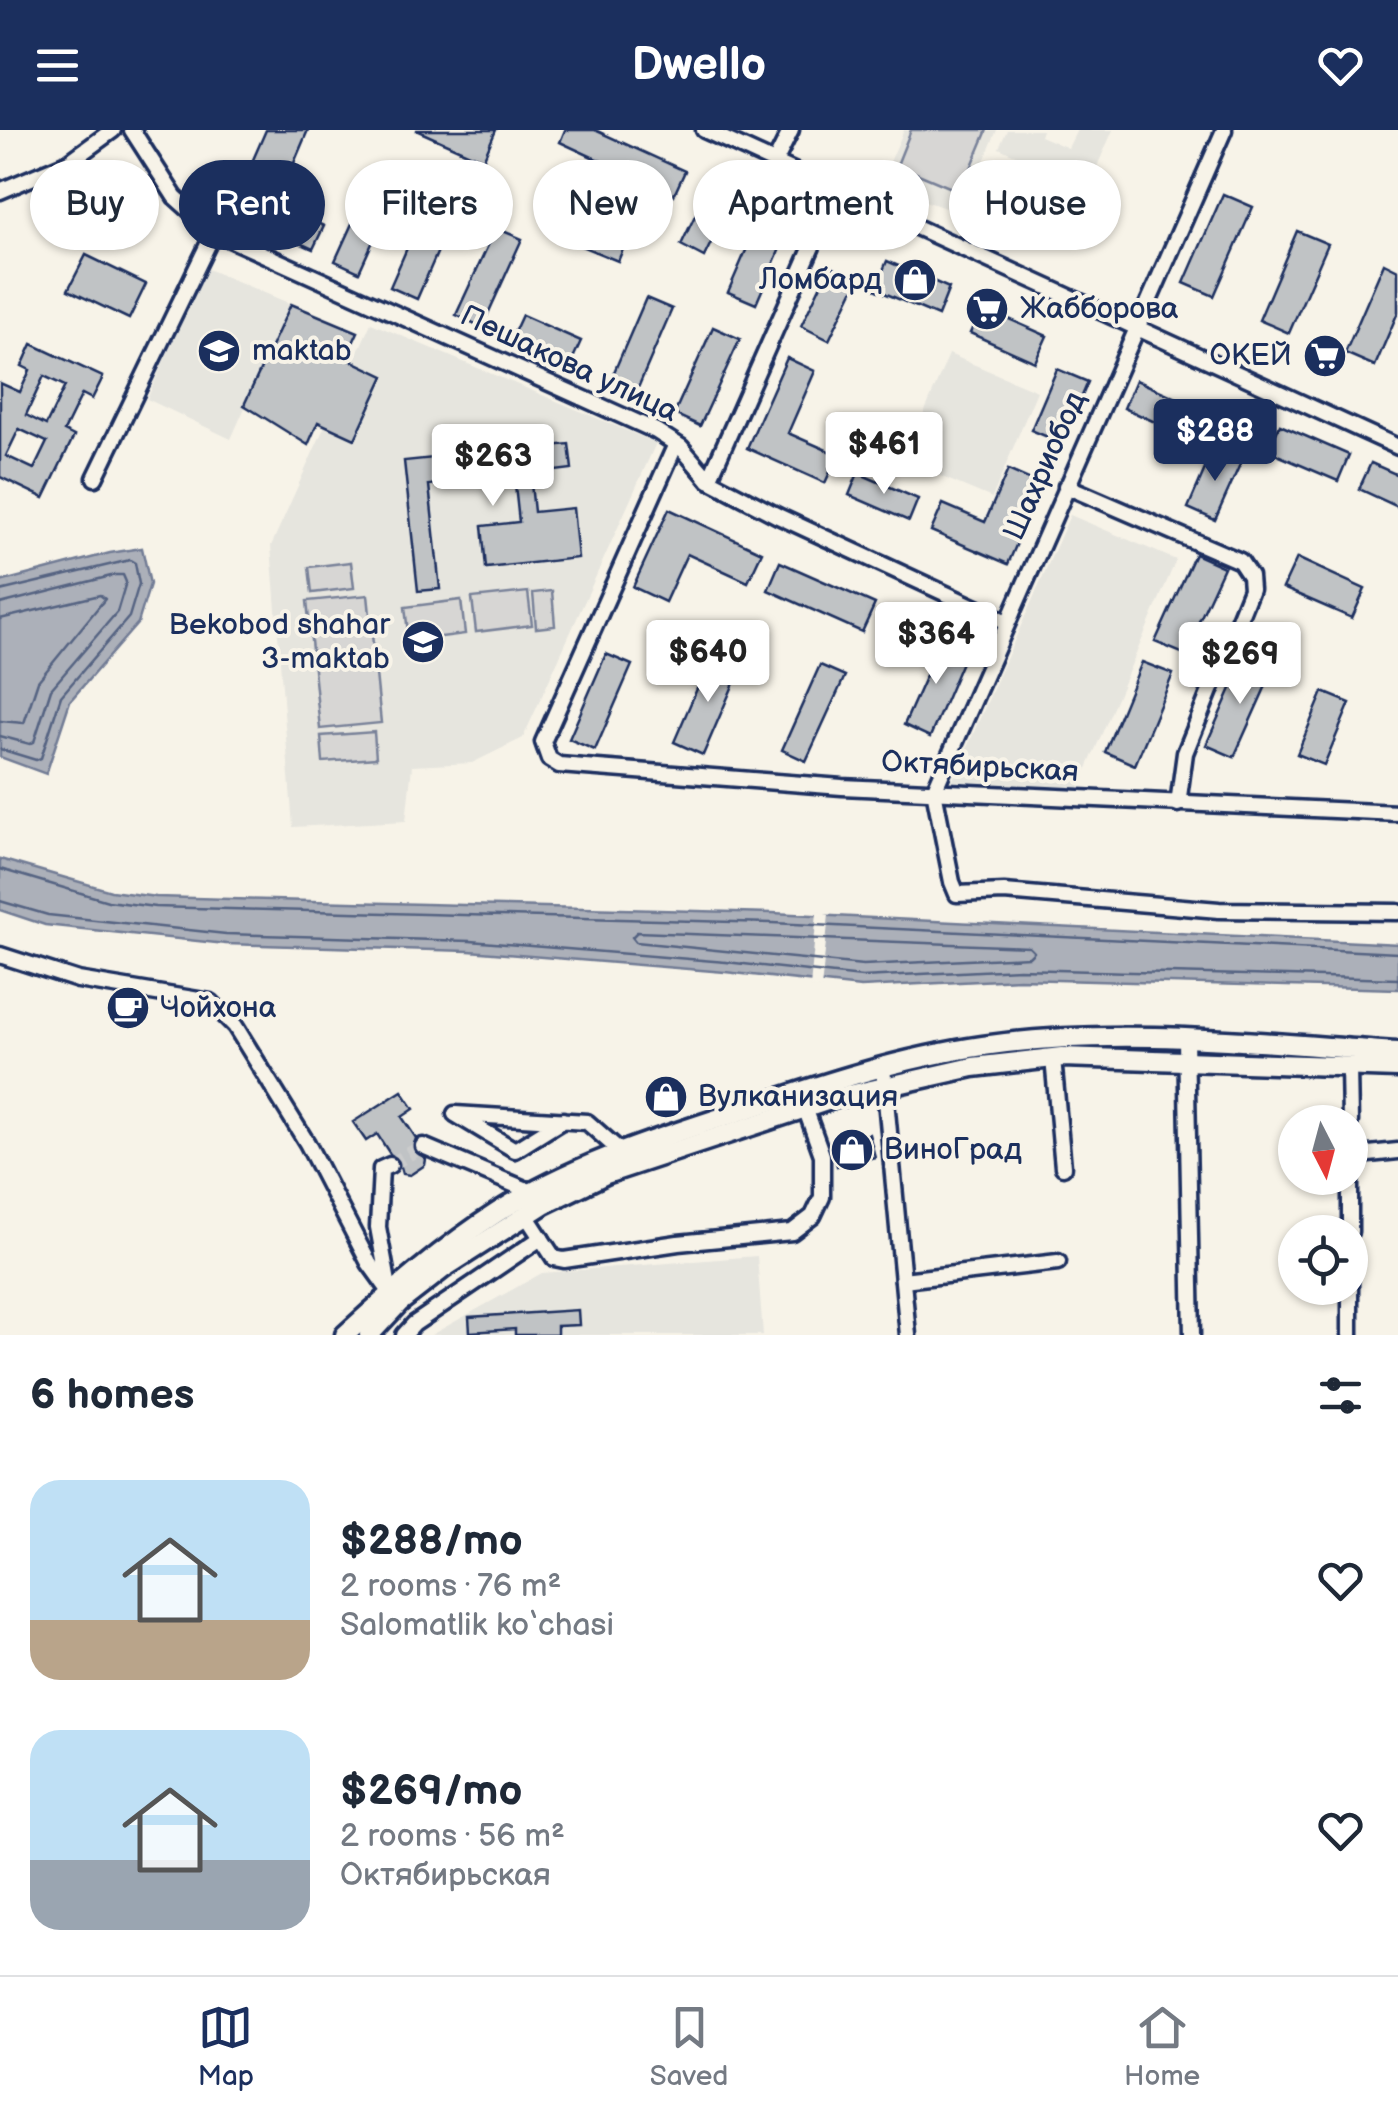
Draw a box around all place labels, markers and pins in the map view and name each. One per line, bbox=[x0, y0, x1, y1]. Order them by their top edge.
shop icon: Ломбард bbox=[892, 257, 938, 303]
place label: Ломбард bbox=[758, 262, 882, 298]
supermarket icon: Жабборова bbox=[964, 286, 1010, 332]
place label: Жабборова bbox=[1020, 291, 1179, 327]
school or university icon: maktab bbox=[196, 328, 242, 374]
place label: maktab bbox=[252, 333, 352, 369]
supermarket icon: ОКЕЙ bbox=[1302, 333, 1348, 379]
place label: ОКЕЙ bbox=[1209, 338, 1292, 374]
pin: $288 bbox=[1156, 399, 1274, 484]
pin: $461 bbox=[825, 412, 943, 497]
pin: $263 bbox=[434, 424, 552, 509]
pin: $364 bbox=[877, 602, 995, 687]
place label: Bekobod shahar 3-maktab bbox=[168, 607, 391, 677]
school or university icon: Bekobod shahar 3-maktab bbox=[400, 619, 446, 665]
pin: $640 bbox=[649, 620, 767, 705]
pin: $269 bbox=[1181, 622, 1299, 707]
cafe icon: Чойхона bbox=[105, 985, 151, 1031]
place label: Чойхона bbox=[160, 990, 277, 1026]
shop icon: Вулканизация bbox=[643, 1074, 689, 1120]
place label: Вулканизация bbox=[698, 1079, 898, 1115]
shop icon: ВиноГрад bbox=[829, 1127, 875, 1173]
place label: ВиноГрад bbox=[884, 1132, 1022, 1168]

